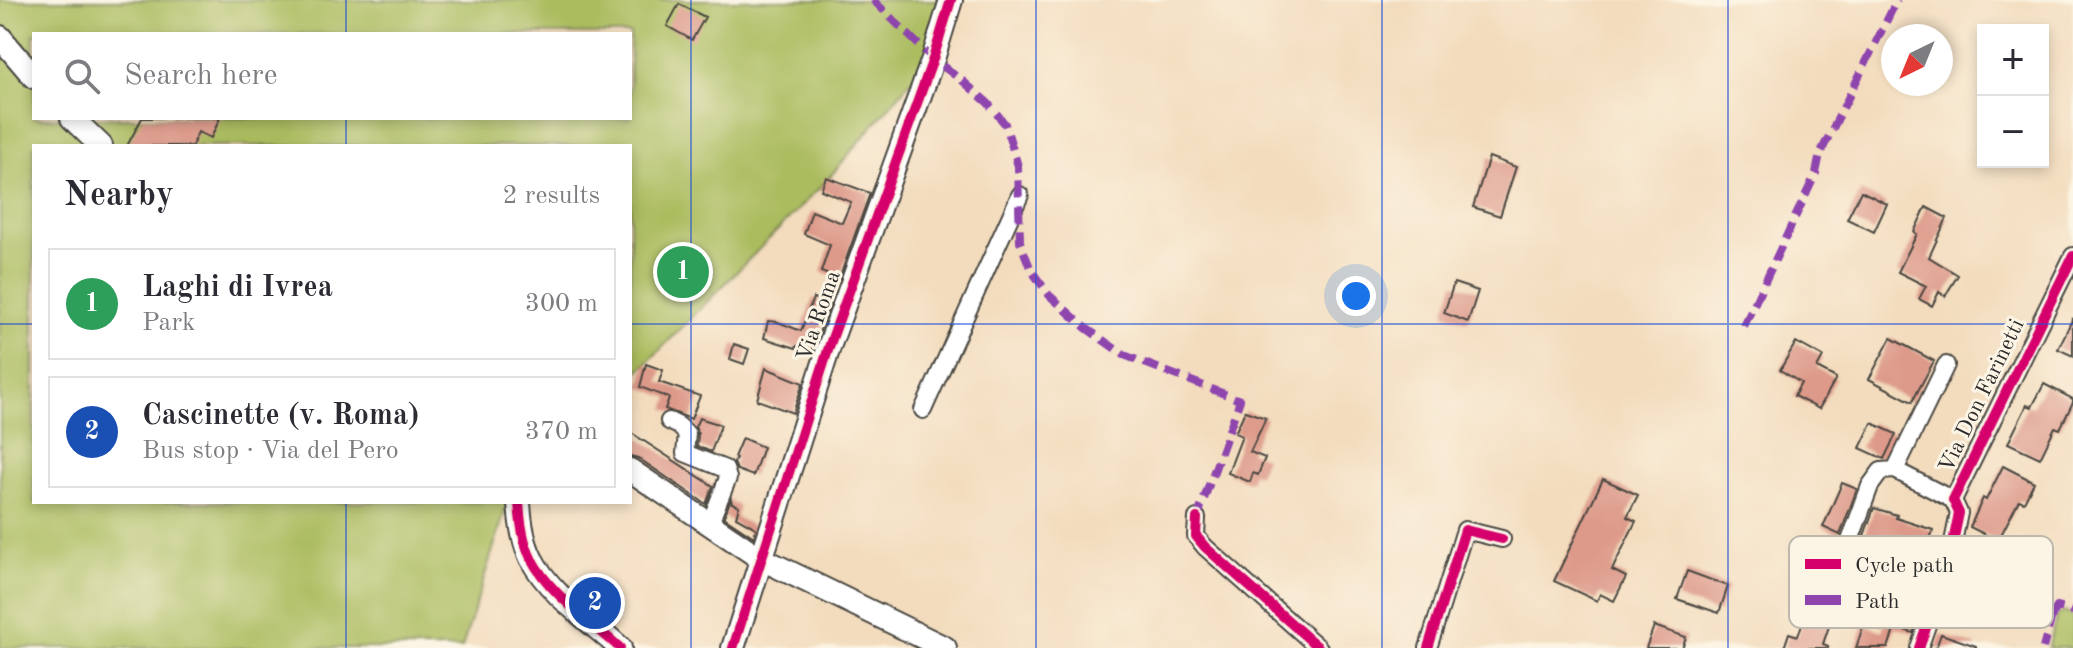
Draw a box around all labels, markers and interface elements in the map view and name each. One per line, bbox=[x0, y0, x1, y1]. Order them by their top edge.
north arrow bbox=[1881, 24, 1953, 96]
map controls bbox=[1977, 24, 2049, 168]
button: + bbox=[1977, 24, 2049, 96]
search box bbox=[32, 32, 632, 120]
icon: search bbox=[60, 54, 104, 98]
text: Search here bbox=[124, 61, 278, 91]
button: − bbox=[1977, 96, 2049, 168]
text: Nearby bbox=[64, 179, 174, 213]
text: 2 results bbox=[502, 183, 600, 209]
pin: 1 bbox=[657, 242, 709, 302]
street label: Via Roma bbox=[793, 268, 845, 364]
text: Laghi di Ivrea bbox=[142, 273, 333, 303]
your location bbox=[1336, 276, 1376, 316]
text: 1 bbox=[84, 291, 100, 317]
text: 300 m bbox=[525, 291, 598, 317]
text: Park bbox=[142, 310, 196, 336]
street label: Via Don Farinetti bbox=[1935, 316, 2029, 476]
text: Cascinette (v. Roma) bbox=[142, 401, 419, 431]
text: 2 bbox=[84, 419, 100, 445]
text: 370 m bbox=[525, 419, 598, 445]
text: Bus stop · Via del Pero bbox=[142, 438, 399, 464]
legend bbox=[1789, 536, 2053, 628]
text: Cycle path bbox=[1855, 555, 1954, 577]
pin: 2 bbox=[569, 573, 621, 633]
text: Path bbox=[1855, 591, 1900, 613]

